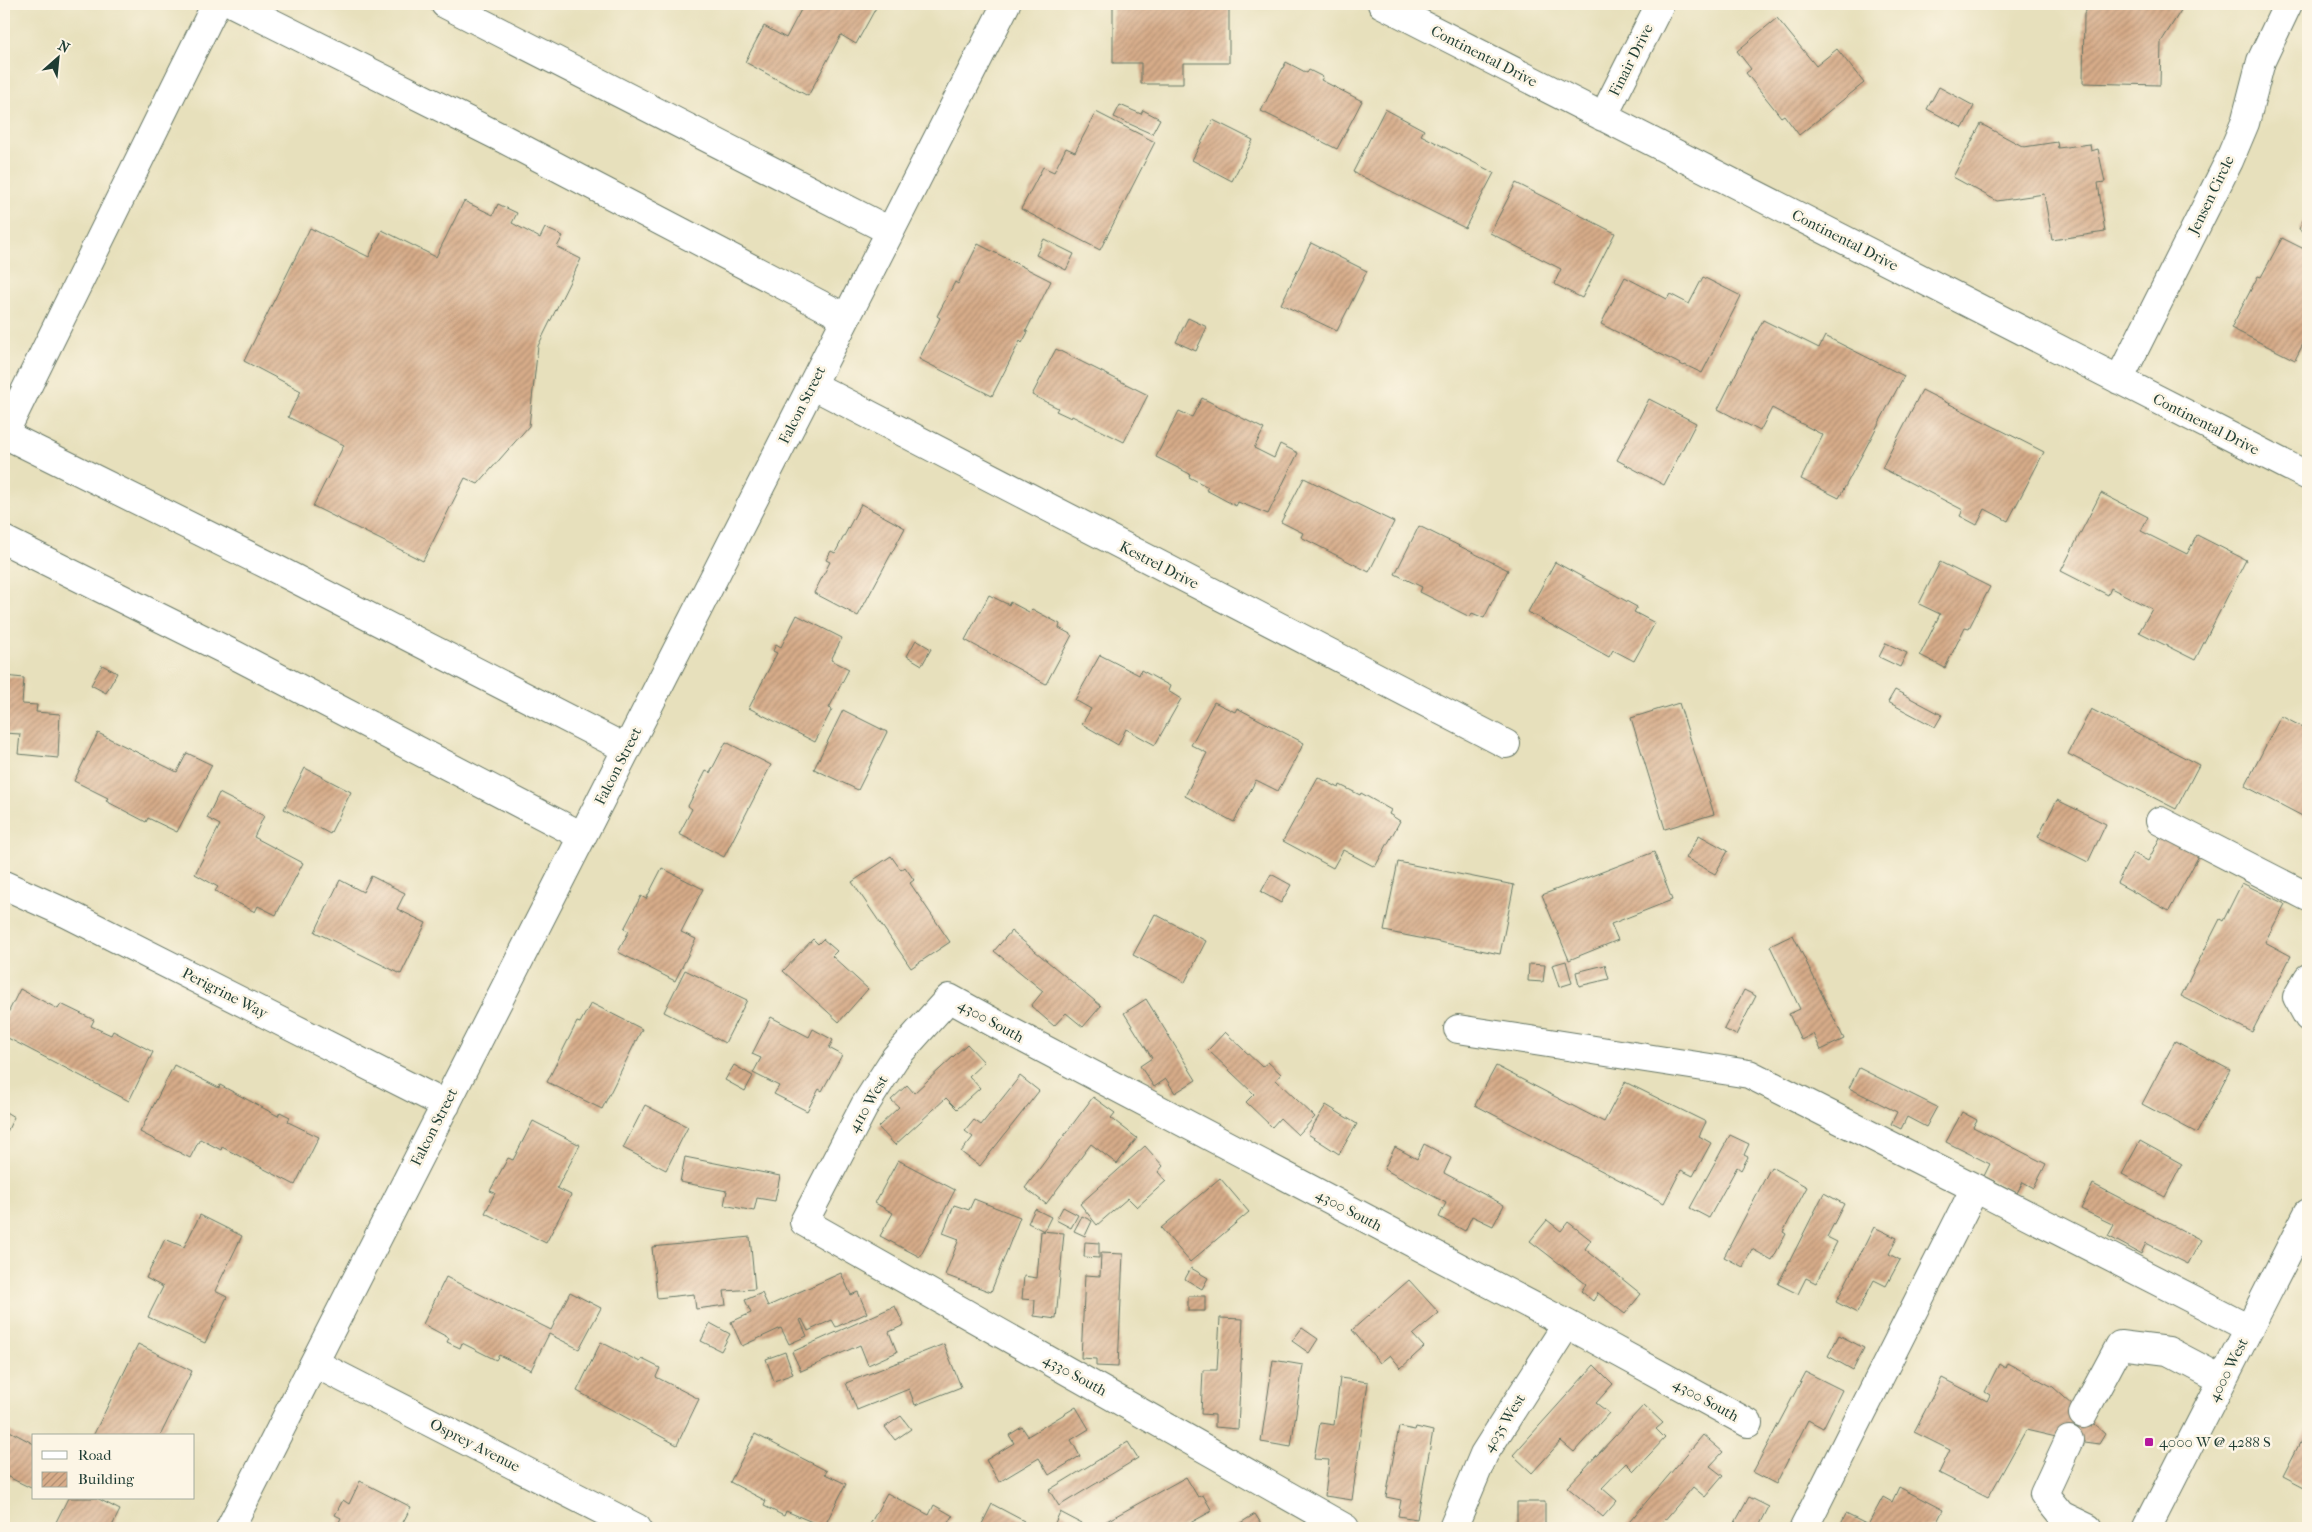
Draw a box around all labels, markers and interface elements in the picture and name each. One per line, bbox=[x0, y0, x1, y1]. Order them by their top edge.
street label: Finair Drive bbox=[1605, 20, 1657, 99]
street label: Continental Drive bbox=[1428, 21, 1541, 91]
north arrow bbox=[32, 32, 82, 82]
text: N bbox=[55, 37, 73, 57]
street label: Jensen Circle bbox=[2184, 152, 2238, 238]
street label: Continental Drive bbox=[1789, 205, 1902, 275]
street label: Falcon Street bbox=[775, 363, 830, 447]
street label: Continental Drive bbox=[2150, 389, 2263, 459]
street label: Kestrel Drive bbox=[1116, 537, 1202, 593]
street label: Falcon Street bbox=[591, 724, 646, 808]
street label: Perigrine Way bbox=[179, 964, 272, 1023]
street label: 4300 South bbox=[955, 996, 1027, 1047]
street label: 4110 West bbox=[844, 1072, 892, 1136]
street label: Falcon Street bbox=[407, 1085, 462, 1169]
street label: 4300 South bbox=[1313, 1185, 1386, 1235]
street label: 4000 West bbox=[2204, 1335, 2252, 1405]
street label: 4330 South bbox=[1040, 1350, 1111, 1400]
street label: 4300 South bbox=[1670, 1375, 1742, 1426]
street label: 4035 West bbox=[1479, 1390, 1529, 1455]
street label: Osprey Avenue bbox=[427, 1415, 524, 1476]
place label: 4000 W @ 4288 S bbox=[2159, 1433, 2271, 1451]
legend bbox=[32, 1434, 195, 1500]
marker: 4000 W @ 4288 S bbox=[2143, 1436, 2155, 1448]
text: Road bbox=[78, 1446, 112, 1464]
text: Building bbox=[78, 1470, 135, 1488]

